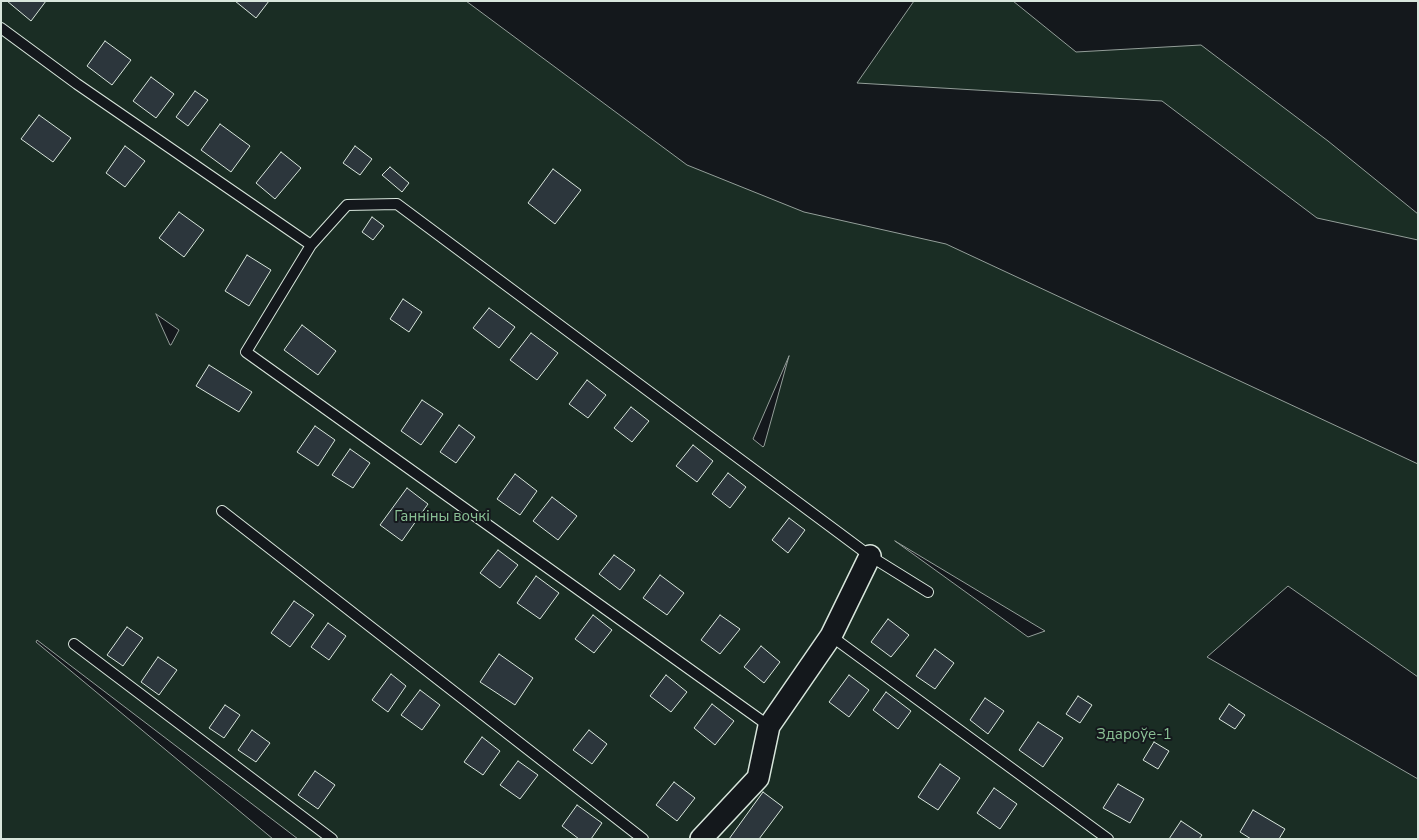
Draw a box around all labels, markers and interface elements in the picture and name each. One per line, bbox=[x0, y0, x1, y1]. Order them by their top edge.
park label: Ганніны вочкі bbox=[394, 508, 490, 526]
park label: Здароўе-1 bbox=[1096, 726, 1172, 744]

